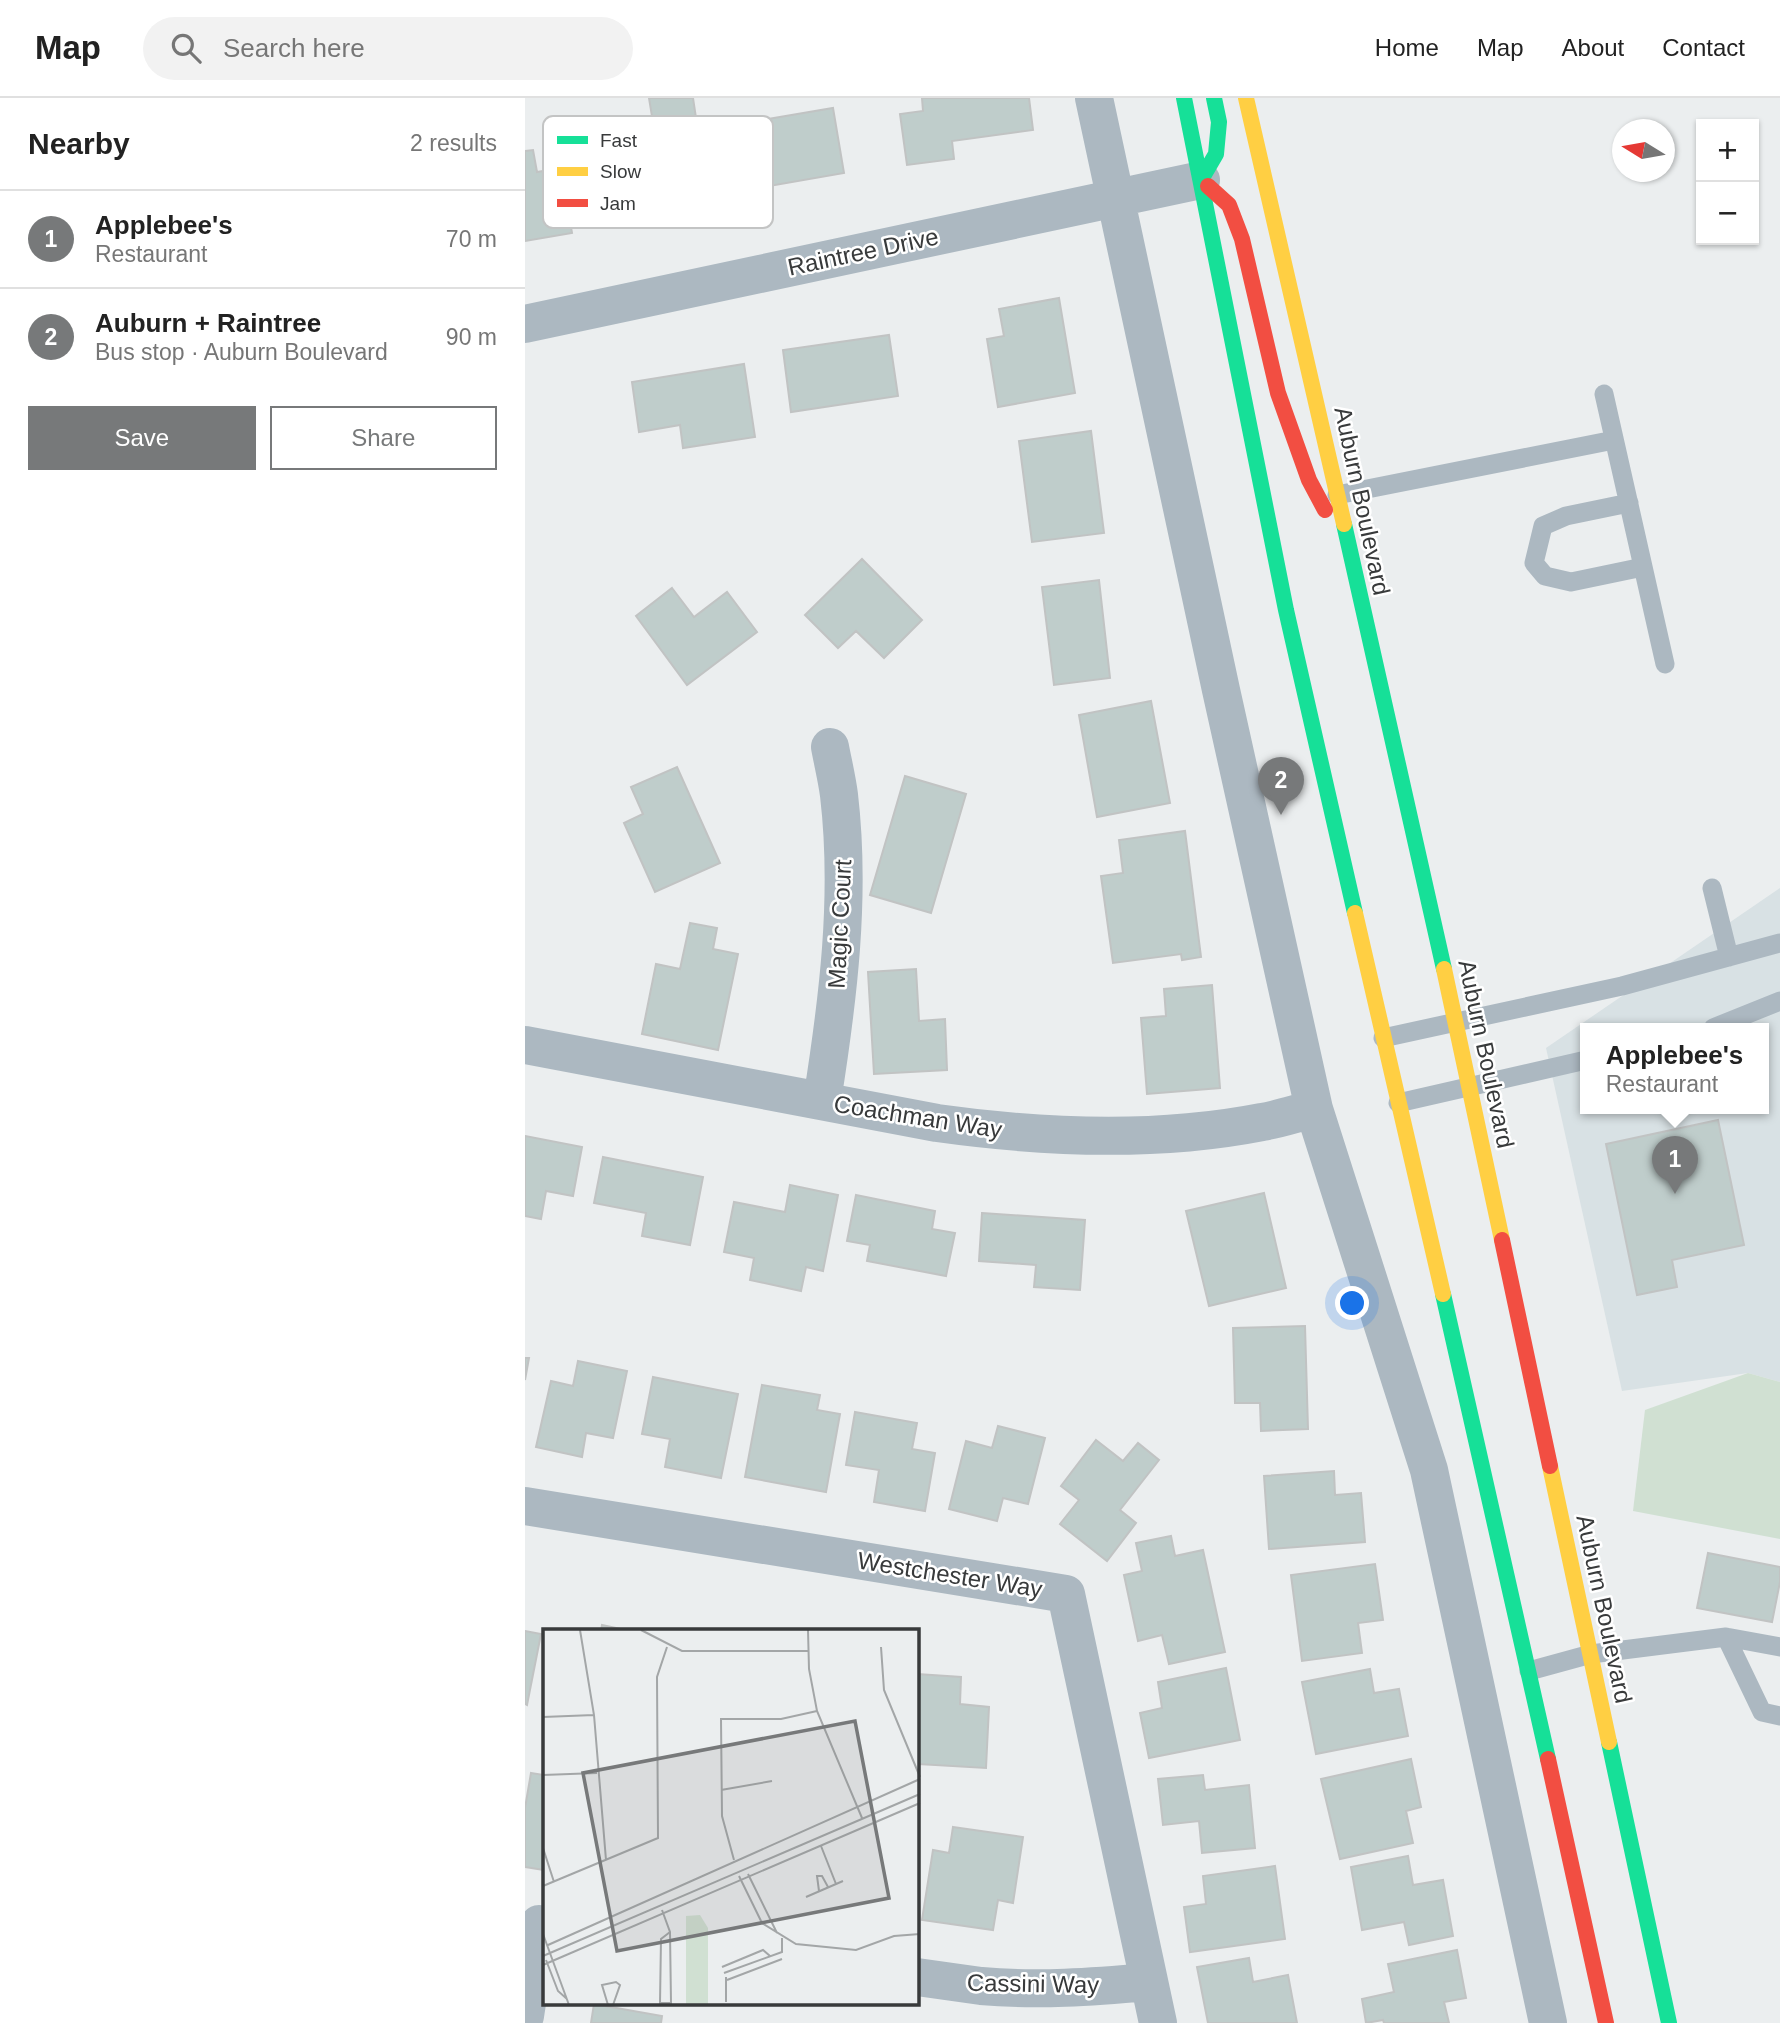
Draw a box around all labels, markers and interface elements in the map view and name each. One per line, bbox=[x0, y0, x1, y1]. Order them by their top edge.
search box bbox=[143, 17, 633, 80]
text: Map bbox=[35, 29, 101, 66]
icon: search bbox=[167, 29, 205, 67]
text: Search here bbox=[223, 33, 365, 63]
text: Home bbox=[1375, 34, 1439, 61]
text: Map bbox=[1477, 34, 1524, 61]
text: About bbox=[1562, 34, 1624, 61]
text: Contact bbox=[1662, 34, 1745, 61]
legend bbox=[543, 116, 773, 228]
north arrow bbox=[1612, 119, 1675, 182]
map controls bbox=[1696, 119, 1759, 245]
button: + bbox=[1696, 119, 1759, 182]
text: Nearby bbox=[28, 127, 130, 160]
text: 2 results bbox=[410, 130, 497, 156]
text: Fast bbox=[600, 130, 638, 151]
text: Slow bbox=[600, 161, 641, 182]
button: − bbox=[1696, 182, 1759, 245]
text: Jam bbox=[600, 193, 636, 214]
text: Applebee's bbox=[95, 210, 233, 240]
street label: Raintree Drive bbox=[785, 222, 941, 281]
text: 1 bbox=[45, 226, 57, 252]
text: 70 m bbox=[446, 226, 497, 252]
text: Restaurant bbox=[95, 241, 208, 267]
text: Auburn + Raintree bbox=[95, 308, 321, 338]
text: 2 bbox=[45, 324, 57, 350]
text: 90 m bbox=[446, 324, 497, 350]
text: Bus stop · Auburn Boulevard bbox=[95, 339, 388, 365]
street label: Auburn Boulevard bbox=[1329, 404, 1396, 598]
button: Save bbox=[28, 406, 256, 470]
button: Share bbox=[270, 406, 497, 470]
pin: 2 bbox=[1258, 757, 1304, 815]
street label: Magic Court bbox=[823, 858, 856, 989]
street label: Auburn Boulevard bbox=[1453, 957, 1520, 1151]
popup bbox=[1580, 1023, 1769, 1114]
text: Applebee's bbox=[1606, 1040, 1743, 1070]
text: Restaurant bbox=[1606, 1071, 1718, 1097]
street label: Coachman Way bbox=[832, 1090, 1004, 1143]
pin: 1 bbox=[1652, 1136, 1698, 1194]
your location bbox=[1335, 1286, 1369, 1320]
street label: Auburn Boulevard bbox=[1571, 1512, 1638, 1706]
street label: Westchester Way bbox=[856, 1547, 1044, 1602]
inset map bbox=[543, 1629, 919, 2006]
street label: Cassini Way bbox=[967, 1969, 1099, 1998]

